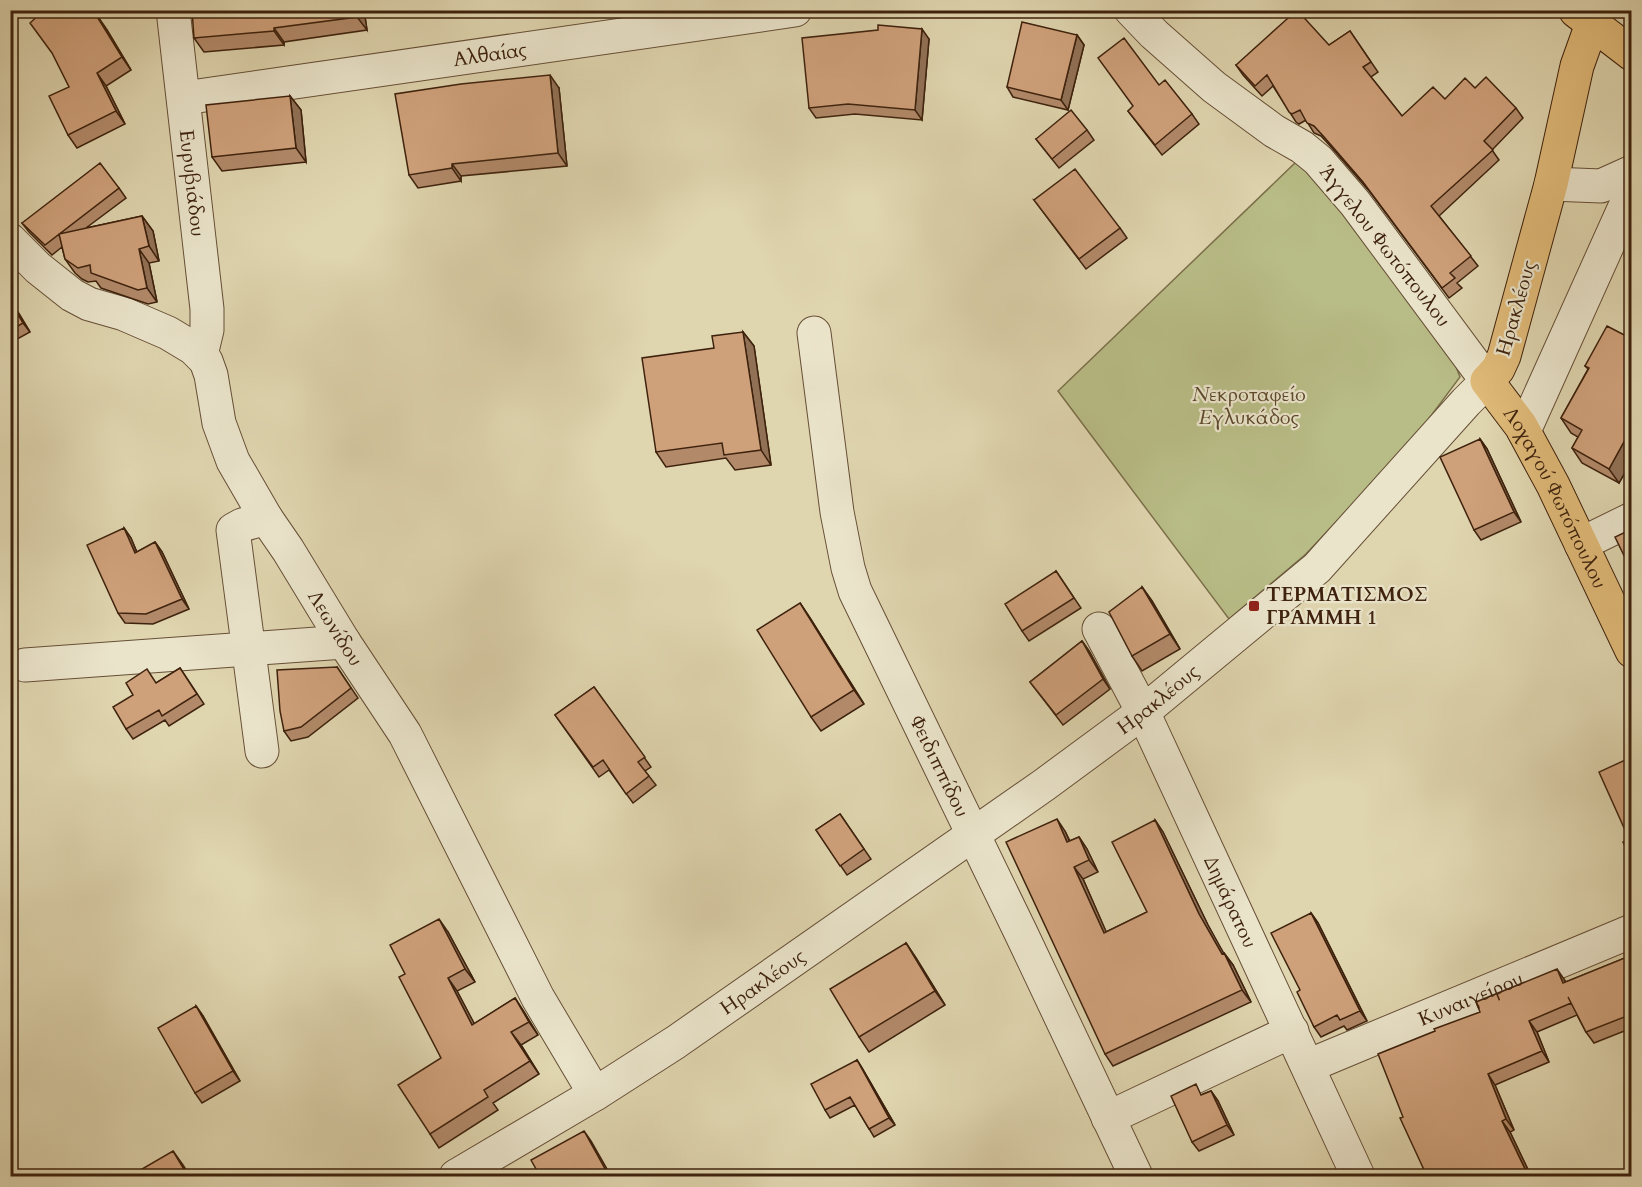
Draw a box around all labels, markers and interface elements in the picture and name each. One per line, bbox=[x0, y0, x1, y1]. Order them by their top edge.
street label: Αλθαίας bbox=[451, 35, 529, 73]
street label: Ευρυβιάδου bbox=[173, 128, 212, 238]
street label: Άγγελου Φωτόπουλου bbox=[1313, 159, 1457, 333]
street label: Ηρακλέους bbox=[1489, 257, 1543, 359]
park label: Νεκροταφείο Εγλυκάδος bbox=[1192, 381, 1306, 431]
street label: Λοχαγού Φωτόπουλου bbox=[1497, 401, 1614, 593]
place label: ΤΕΡΜΑΤΙΣΜΟΣ ΓΡΑΜΜΗ 1 bbox=[1266, 581, 1428, 631]
street label: Λεωνίδου bbox=[302, 585, 370, 671]
marker: ΤΕΡΜΑΤΙΣΜΟΣ ΓΡΑΜΜΗ 1 bbox=[1247, 599, 1261, 613]
street label: Ηρακλέους bbox=[1111, 658, 1205, 741]
street label: Φειδιππίδου bbox=[904, 710, 976, 821]
street label: Δημάρατου bbox=[1198, 851, 1264, 952]
street label: Ηρακλέους bbox=[714, 942, 811, 1021]
street label: Κυναιγείρου bbox=[1414, 964, 1527, 1032]

